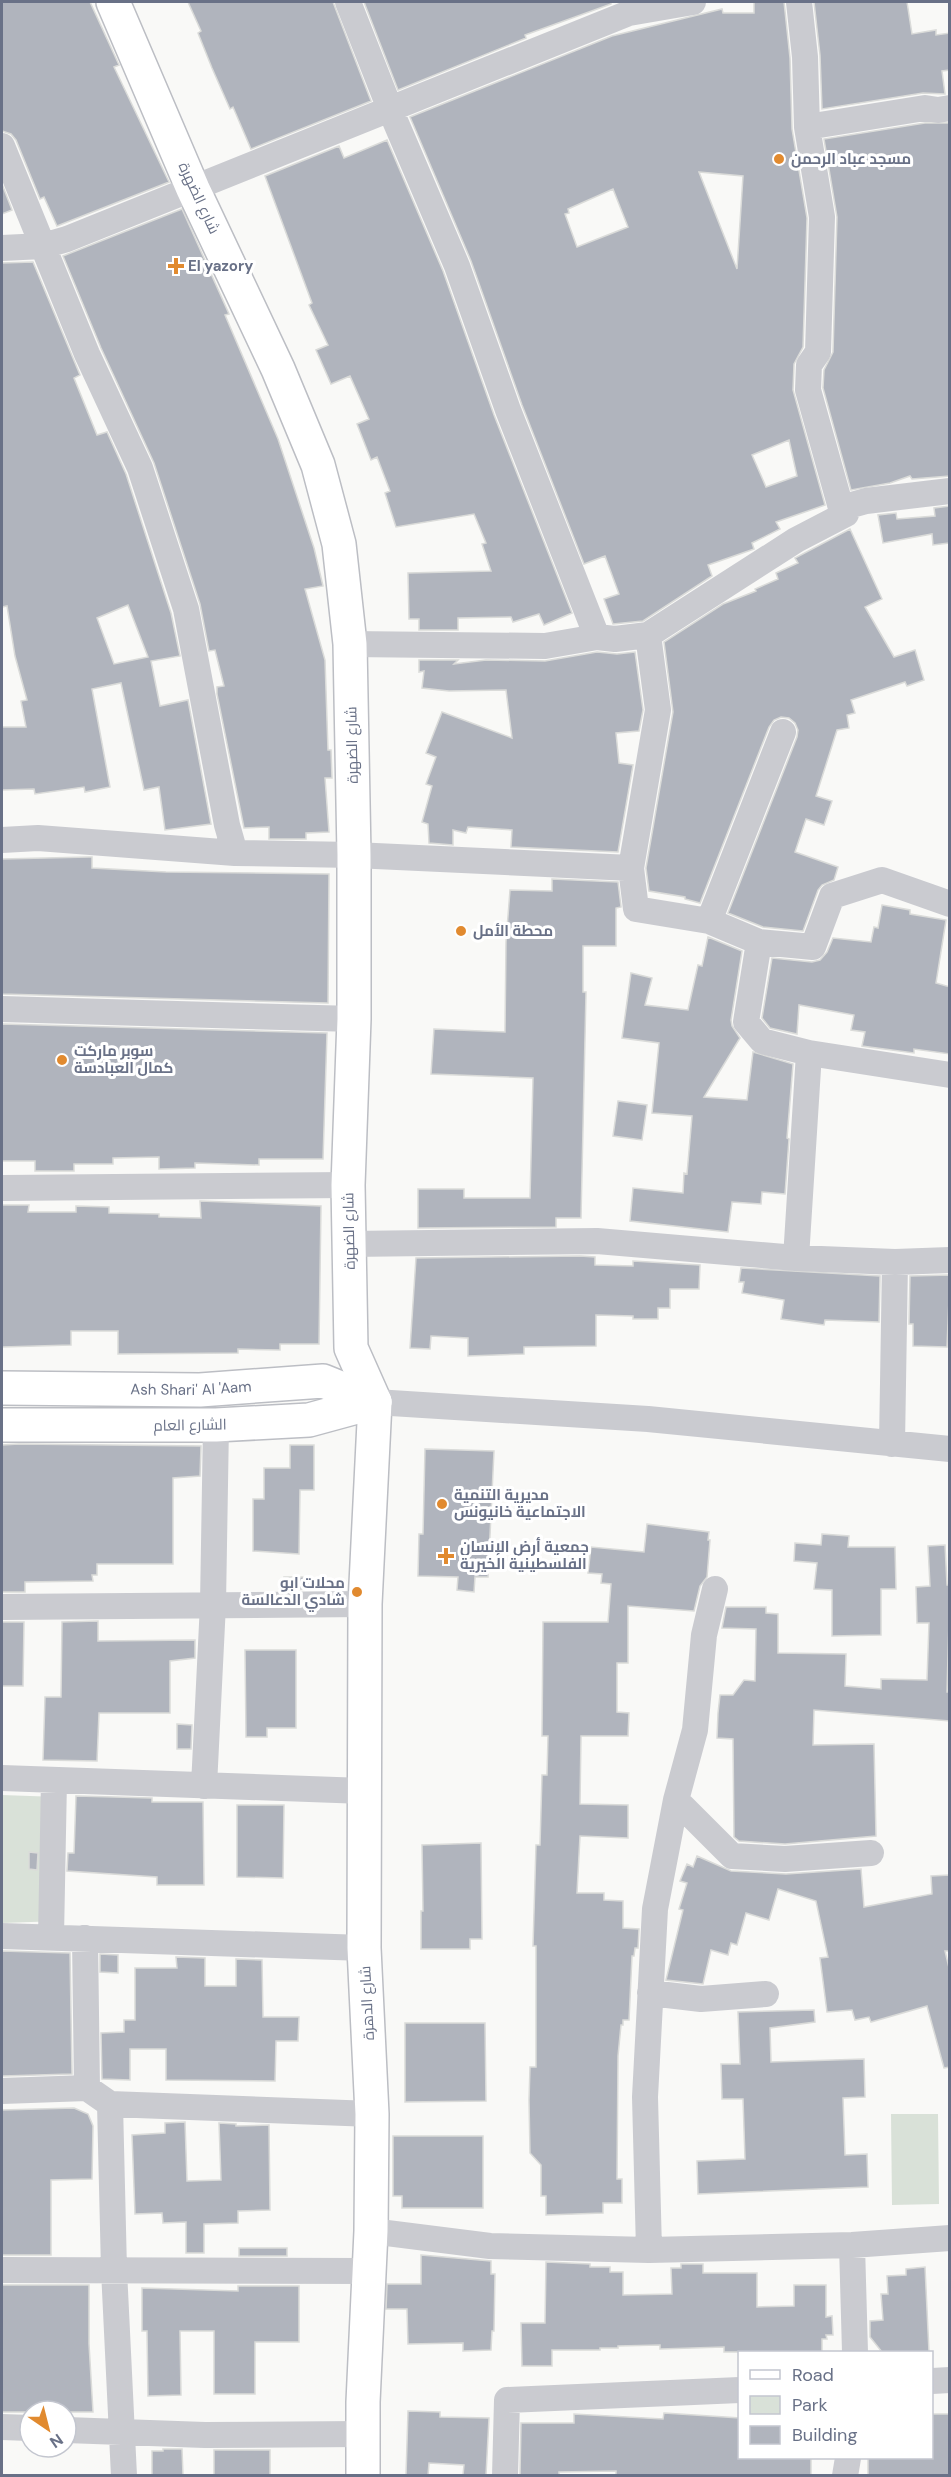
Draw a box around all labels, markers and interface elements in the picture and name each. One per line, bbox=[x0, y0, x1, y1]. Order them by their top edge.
place label: مسجد عباد الرحمن bbox=[791, 149, 911, 169]
marker: مسجد عباد الرحمن bbox=[772, 152, 786, 166]
street label: شارع الضهرة bbox=[173, 159, 224, 238]
place label: El yazory bbox=[188, 256, 253, 276]
marker: El yazory bbox=[169, 259, 183, 273]
street label: شارع الضهرة bbox=[341, 706, 364, 784]
place label: محطة الأمل bbox=[473, 921, 553, 941]
marker: محطة الأمل bbox=[454, 924, 468, 938]
place label: سوبر ماركت كمال العبادسة bbox=[74, 1041, 173, 1078]
marker: سوبر ماركت كمال العبادسة bbox=[55, 1053, 69, 1067]
street label: شارع الضهرة bbox=[338, 1192, 361, 1270]
street label: Ash Shari' Al 'Aam bbox=[130, 1376, 252, 1400]
street label: الشارع العام bbox=[153, 1414, 227, 1437]
place label: مديرية التنمية الاجتماعية خانيونس bbox=[454, 1485, 586, 1522]
marker: مديرية التنمية الاجتماعية خانيونس bbox=[435, 1497, 449, 1511]
place label: جمعية أرض الإنسان الفلسطينية الخيرية bbox=[460, 1537, 589, 1574]
marker: جمعية أرض الإنسان الفلسطينية الخيرية bbox=[437, 1547, 455, 1565]
place label: محلات ابو شادي الدعالسة bbox=[241, 1573, 345, 1612]
marker: محلات ابو شادي الدعالسة bbox=[350, 1585, 364, 1599]
street label: شارع الدهرة bbox=[355, 1965, 380, 2041]
legend bbox=[738, 2351, 933, 2459]
text: Road bbox=[792, 2363, 834, 2387]
text: Park bbox=[792, 2393, 828, 2417]
north arrow bbox=[18, 2399, 78, 2459]
text: Building bbox=[792, 2423, 857, 2447]
text: N bbox=[46, 2429, 67, 2453]

